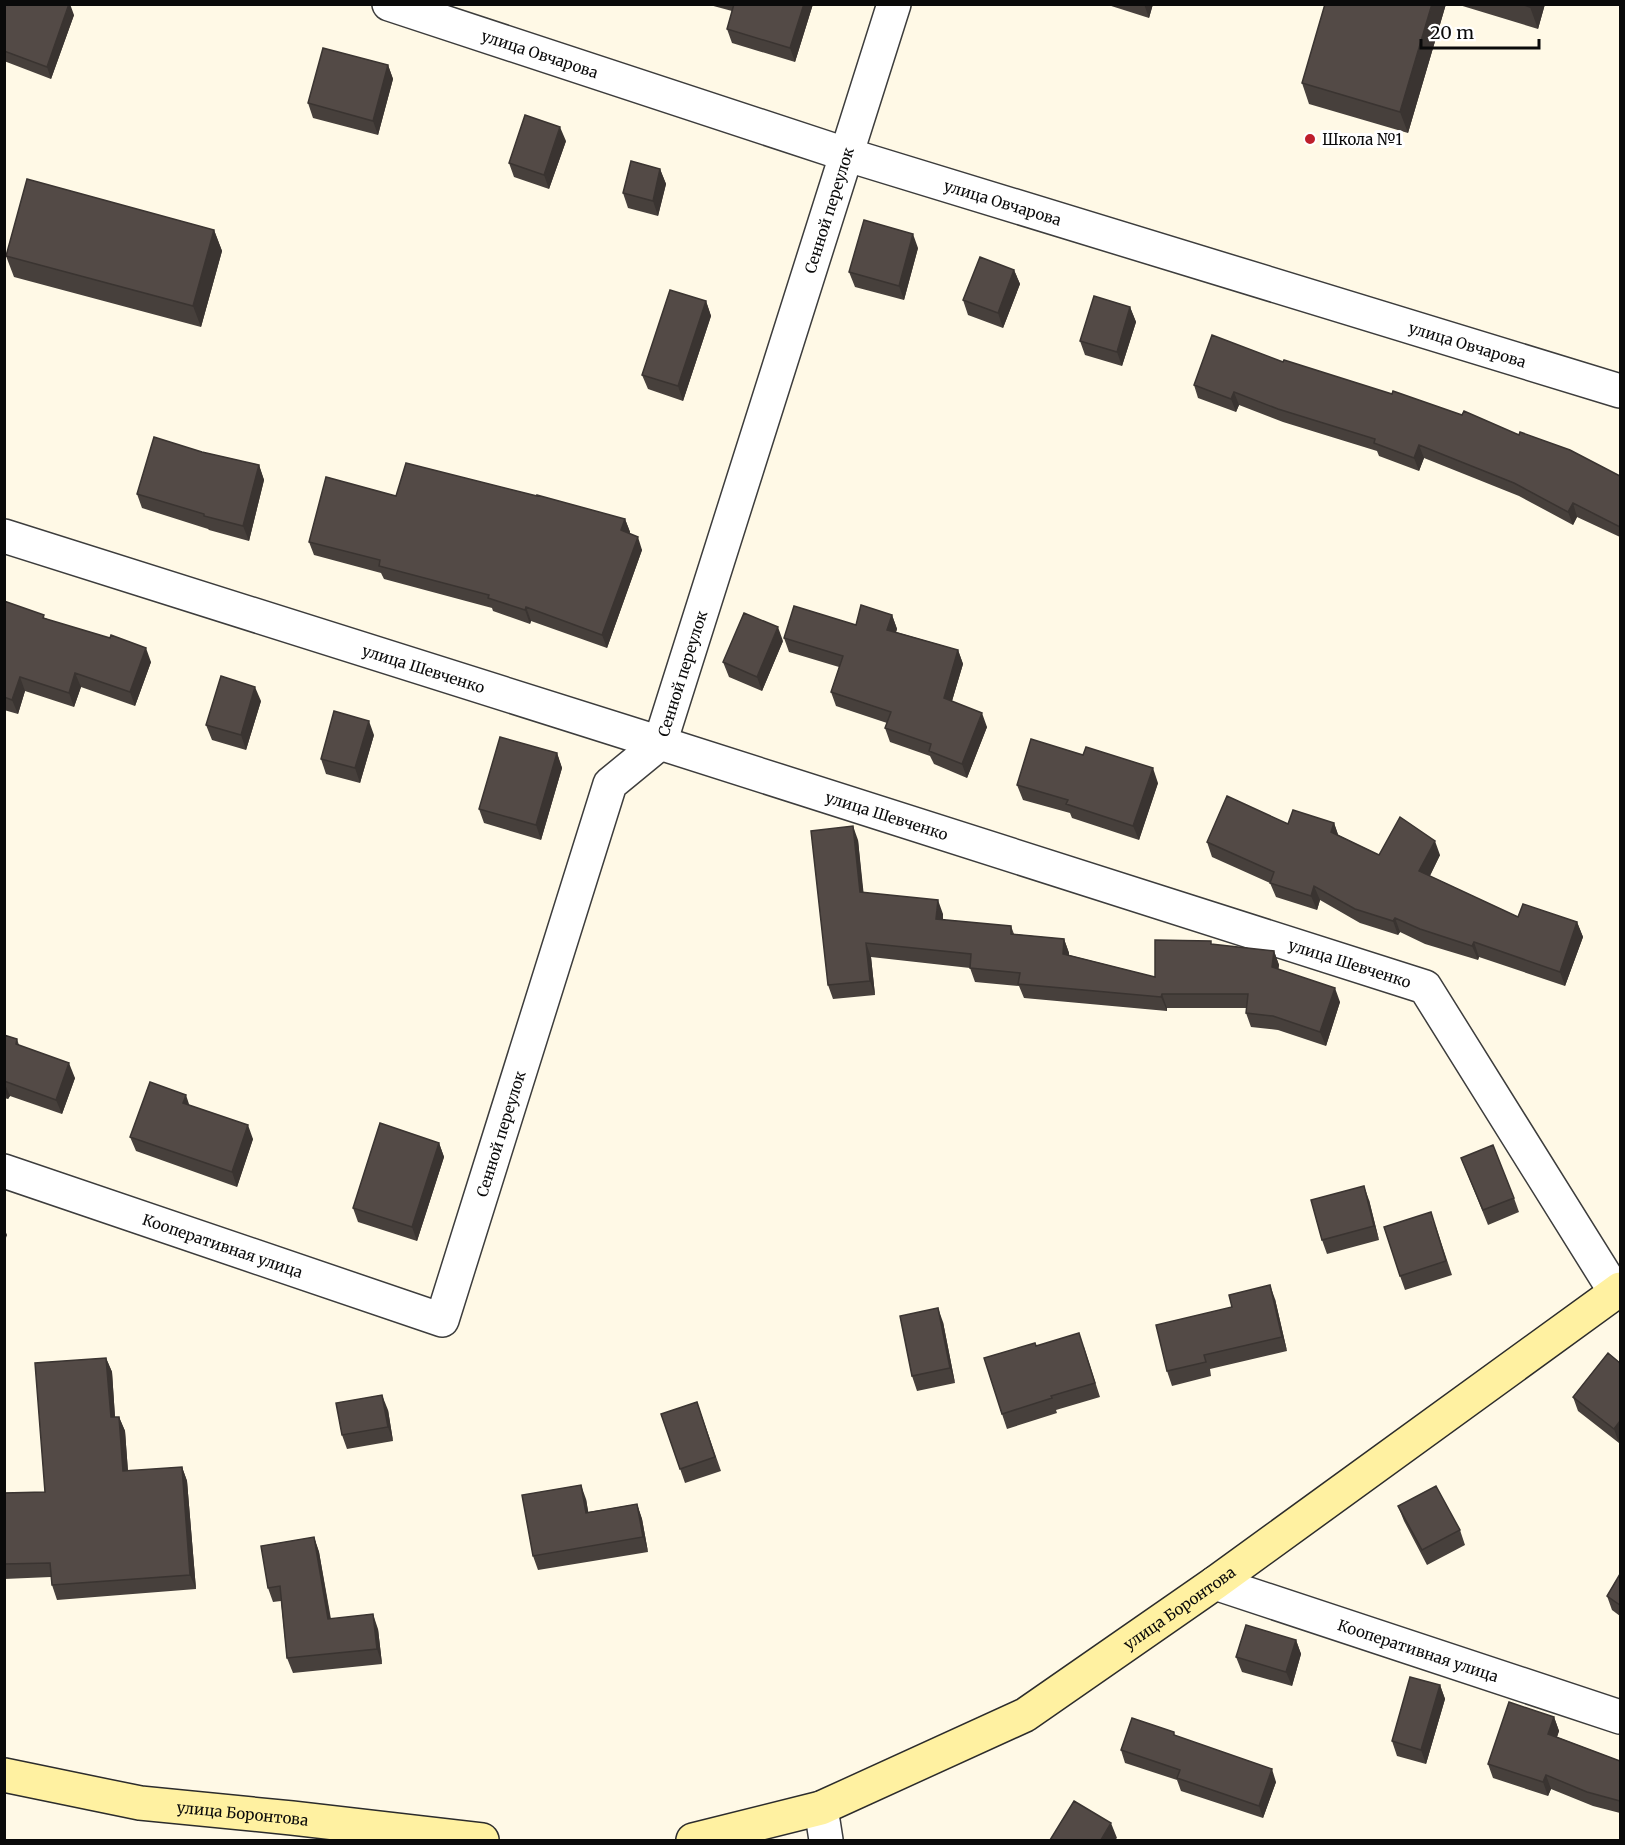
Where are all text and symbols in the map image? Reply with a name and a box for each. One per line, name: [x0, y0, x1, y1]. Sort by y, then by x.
scale bar: [1421, 12, 1540, 50]
text: 20 m: [1430, 21, 1474, 44]
street label: улица Овчарова: [479, 26, 601, 82]
place label: Школа №1: [1322, 130, 1403, 149]
marker: Школа №1: [1303, 132, 1317, 146]
street label: Сенной переулок: [800, 144, 858, 275]
street label: улица Овчарова: [942, 175, 1064, 229]
street label: улица Овчарова: [1406, 317, 1529, 371]
street label: Сенной переулок: [653, 608, 711, 739]
street label: улица Шевченко: [360, 640, 488, 697]
street label: улица Шевченко: [823, 787, 951, 844]
street label: улица Шевченко: [1286, 935, 1414, 992]
street label: Сенной переулок: [472, 1068, 529, 1199]
street label: Кооперативная улица: [140, 1209, 305, 1281]
street label: улица Боронтова: [1120, 1562, 1239, 1653]
street label: Кооперативная улица: [1335, 1615, 1501, 1686]
street label: улица Боронтова: [176, 1797, 310, 1829]

